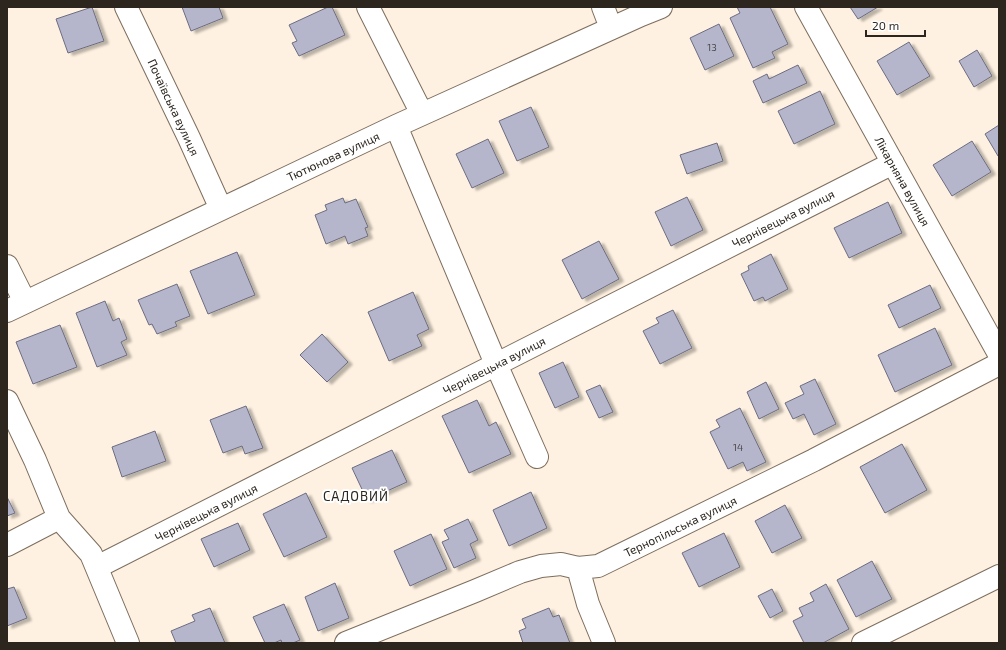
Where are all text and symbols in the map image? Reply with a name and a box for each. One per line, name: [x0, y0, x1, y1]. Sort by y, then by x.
scale bar: [866, 12, 925, 38]
text: 20 m: [872, 18, 899, 32]
house number: 13: [707, 41, 717, 53]
street label: Почаївська вулиця: [144, 56, 203, 158]
street label: Тютюнова вулиця: [284, 128, 382, 185]
street label: Лікарняна вулиця: [872, 134, 934, 229]
street label: Чернівецька вулиця: [729, 186, 837, 251]
street label: Чернівецька вулиця: [440, 333, 548, 398]
house number: 14: [733, 441, 743, 453]
street label: Чернівецька вулиця: [152, 480, 260, 545]
district label: САДОВИЙ: [323, 488, 389, 504]
street label: Тернопільська вулиця: [621, 493, 739, 560]

